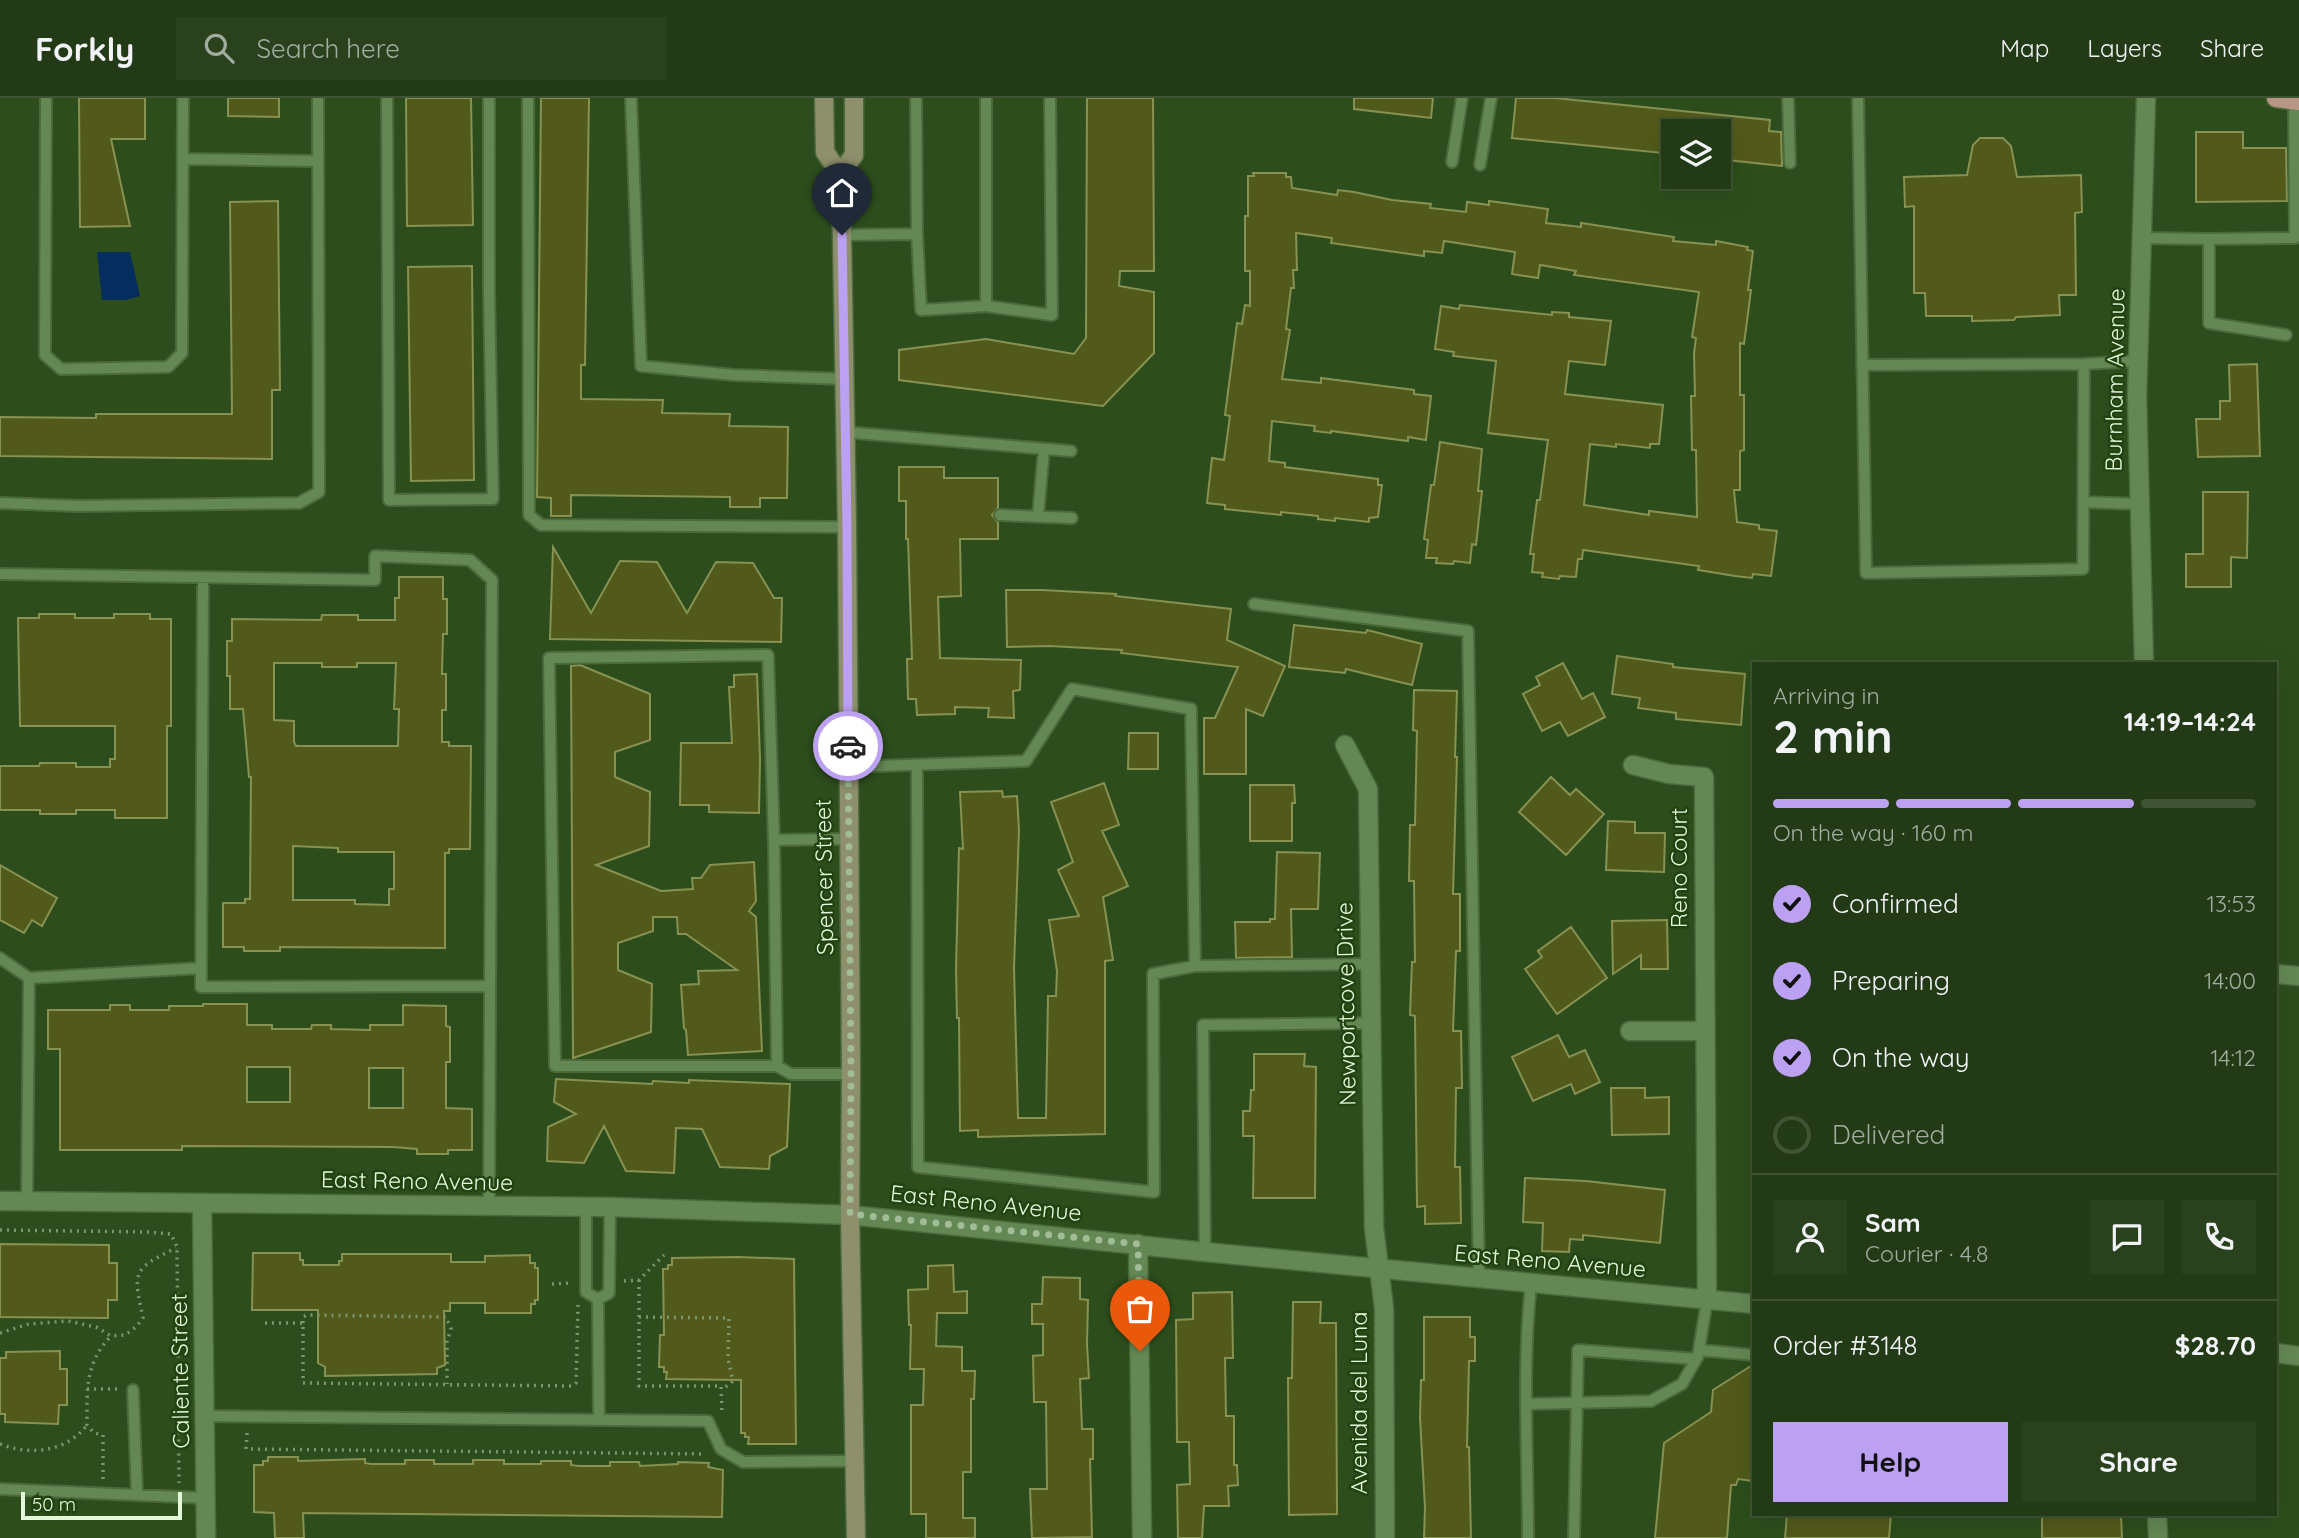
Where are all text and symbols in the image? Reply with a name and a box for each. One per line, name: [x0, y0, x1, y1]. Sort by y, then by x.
search box: [176, 17, 666, 80]
text: Forkly: [35, 28, 134, 69]
icon: search: [200, 29, 238, 67]
text: Search here: [256, 32, 400, 65]
text: Map: [2000, 33, 2049, 63]
text: Layers: [2087, 33, 2162, 63]
text: Share: [2200, 33, 2264, 63]
map controls: [1661, 119, 1731, 189]
button: layers: [1661, 119, 1731, 189]
pin: [812, 163, 872, 235]
icon: home: [823, 174, 861, 212]
street label: Burnham Avenue: [2098, 288, 2131, 472]
text: Arriving in: [1773, 681, 1880, 710]
text: 14:19–14:24: [2124, 705, 2256, 738]
text: 2 min: [1773, 707, 1893, 765]
courier: [813, 711, 883, 781]
icon: car: [829, 727, 867, 765]
street label: Spencer Street: [808, 799, 839, 955]
street label: Reno Court: [1664, 808, 1693, 928]
text: On the way · 160 m: [1773, 818, 1974, 847]
icon: check: [1773, 885, 1811, 923]
text: Confirmed: [1832, 887, 1959, 920]
text: 13:53: [2207, 889, 2256, 918]
street label: Newportcove Drive: [1329, 902, 1362, 1106]
icon: check: [1773, 962, 1811, 1000]
text: Preparing: [1832, 964, 1950, 997]
text: 14:00: [2204, 966, 2256, 995]
icon: check: [1773, 1039, 1811, 1077]
text: On the way: [1832, 1041, 1970, 1074]
text: 14:12: [2210, 1043, 2256, 1072]
text: Delivered: [1832, 1118, 1945, 1151]
street label: East Reno Avenue: [321, 1164, 513, 1197]
street label: East Reno Avenue: [889, 1178, 1083, 1227]
button: person: [1773, 1200, 1847, 1274]
button: chat: [2090, 1200, 2164, 1274]
button: phone: [2182, 1200, 2256, 1274]
text: Sam: [1865, 1206, 1921, 1239]
street label: East Reno Avenue: [1453, 1238, 1647, 1283]
text: Courier · 4.8: [1865, 1239, 1988, 1268]
pin: [1110, 1279, 1170, 1351]
icon: bag: [1121, 1290, 1159, 1328]
street label: Caliente Street: [164, 1293, 195, 1449]
street label: Avenida del Luna: [1344, 1312, 1373, 1494]
text: Order #3148: [1773, 1329, 1918, 1362]
text: $28.70: [2175, 1329, 2256, 1362]
button: Help: [1773, 1422, 2008, 1502]
button: Share: [2022, 1422, 2256, 1502]
scale bar: [21, 1489, 182, 1521]
text: 50 m: [32, 1492, 76, 1516]

